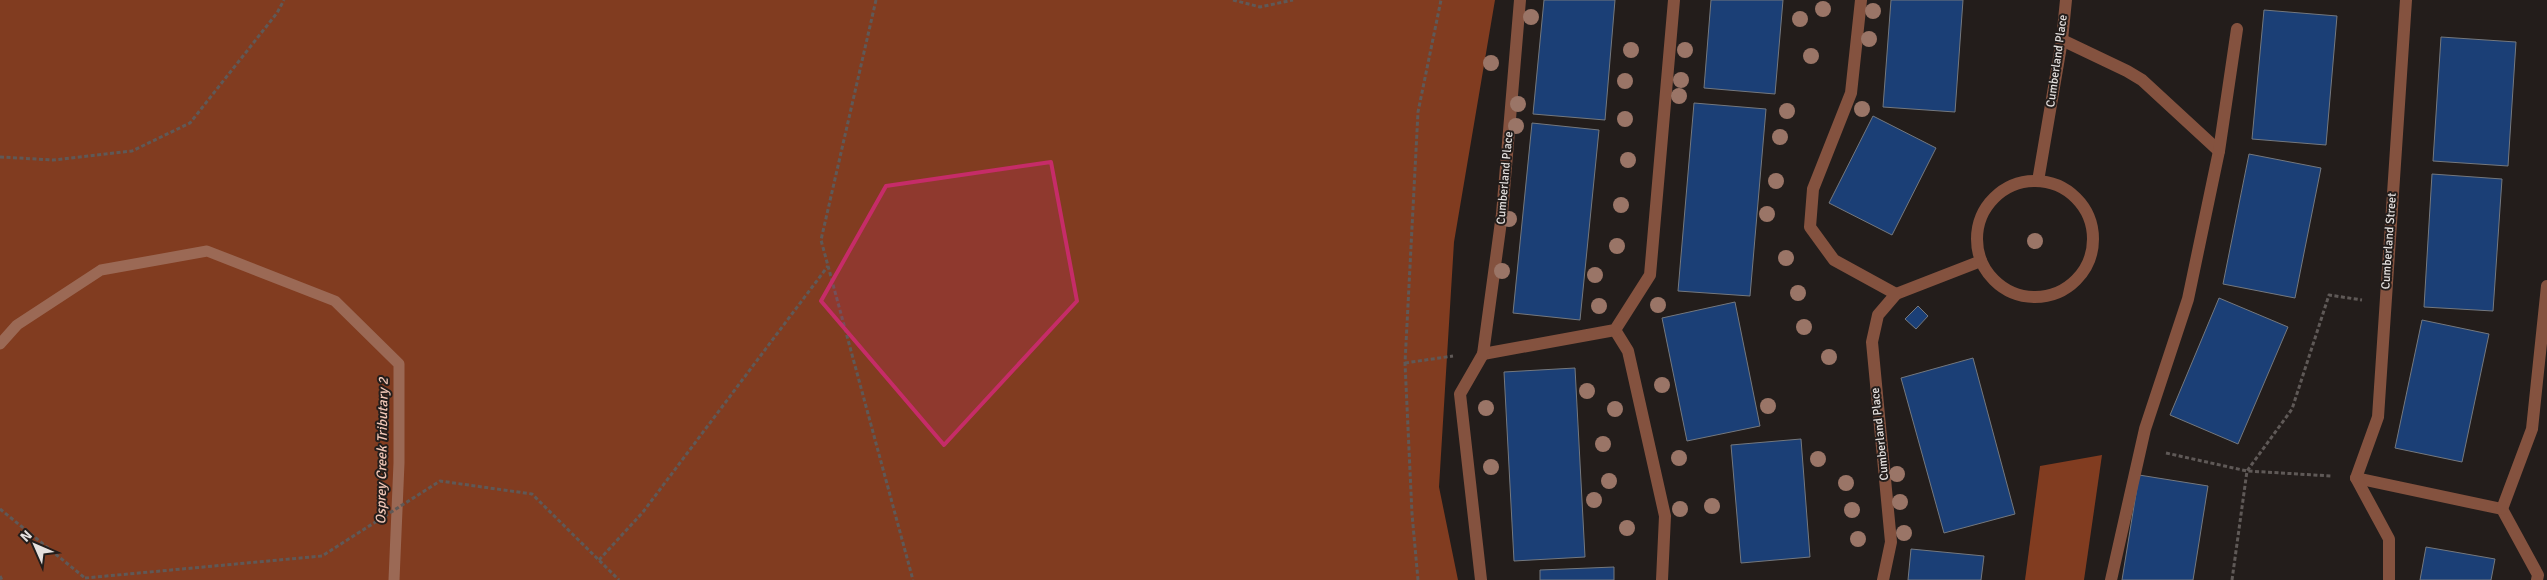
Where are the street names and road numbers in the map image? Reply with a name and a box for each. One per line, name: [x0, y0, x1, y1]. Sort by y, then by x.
street label: Cumberland Place: [2043, 14, 2071, 108]
street label: Cumberland Place: [1493, 131, 1517, 225]
street label: Cumberland Street: [2378, 192, 2400, 290]
street label: Cumberland Place: [1868, 387, 1892, 481]

